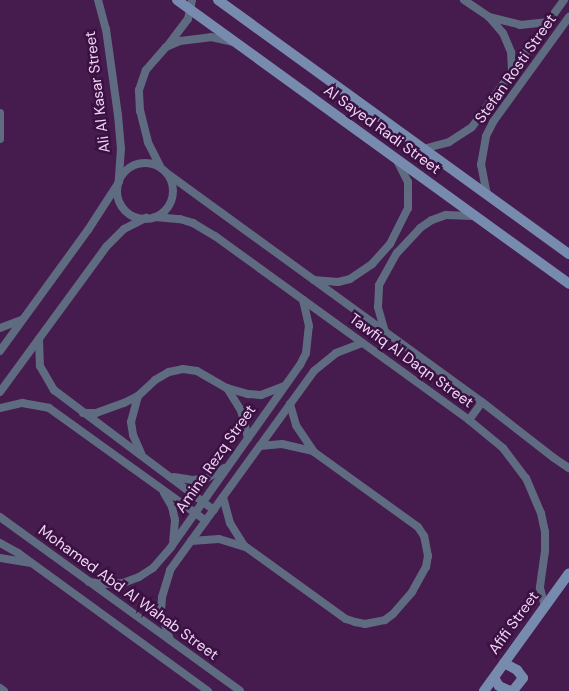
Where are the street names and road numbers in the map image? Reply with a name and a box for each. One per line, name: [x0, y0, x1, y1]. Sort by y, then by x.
street label: Stefan Rosti Street: [472, 11, 560, 127]
street label: Ali Al Kasar Street: [82, 30, 114, 154]
street label: Al Sayed Radi Street: [320, 82, 444, 178]
street label: Tawfiq Al Daqn Street: [345, 310, 477, 412]
street label: Amina Rezq Street: [172, 402, 260, 516]
street label: Mohamed Abd Al Wahab Street: [34, 522, 222, 664]
street label: Afifi Street: [485, 588, 543, 658]

